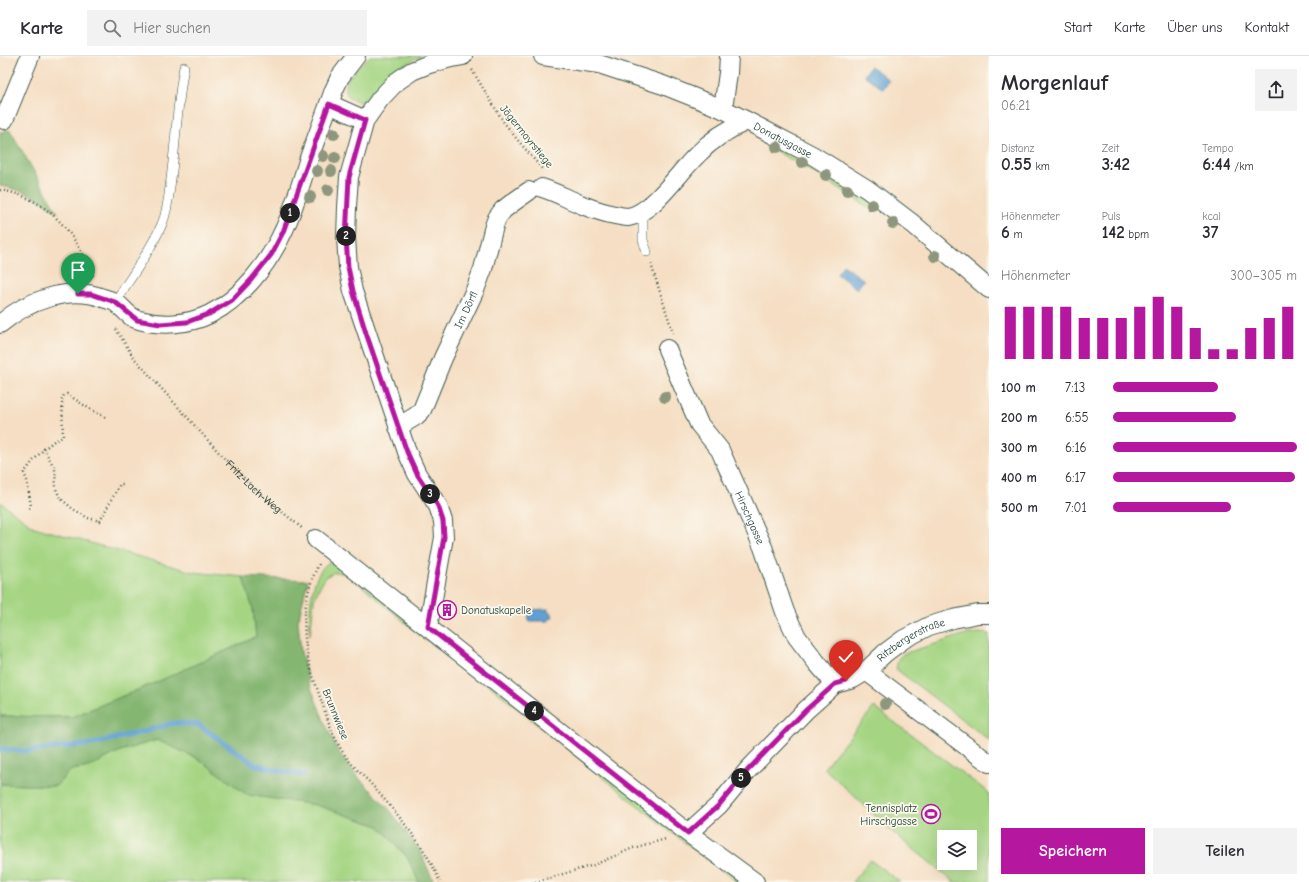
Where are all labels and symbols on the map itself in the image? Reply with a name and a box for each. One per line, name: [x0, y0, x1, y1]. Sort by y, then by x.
street label: Jägermayrstiege: [497, 102, 556, 171]
street label: Donatusgasse: [751, 120, 815, 161]
pin: 1: [280, 203, 300, 223]
pin: 2: [336, 226, 356, 246]
pin: [61, 253, 95, 294]
street label: Im Dörfl: [452, 289, 481, 331]
street label: Fritz-Lach-Weg: [223, 457, 284, 516]
pin: 3: [420, 484, 440, 504]
street label: Hirschgasse: [732, 489, 767, 547]
building icon: Donatuskapelle: [436, 599, 458, 621]
place label: Donatuskapelle: [461, 604, 532, 617]
street label: Ritzbergerstraße: [874, 616, 947, 664]
pin: [829, 640, 863, 681]
street label: Brunnwiese: [319, 687, 352, 742]
pin: 4: [524, 701, 544, 721]
pin: 5: [731, 768, 751, 788]
place label: Tennisplatz Hirschgasse: [860, 802, 917, 828]
sports icon: Tennisplatz Hirschgasse: [920, 803, 942, 825]

